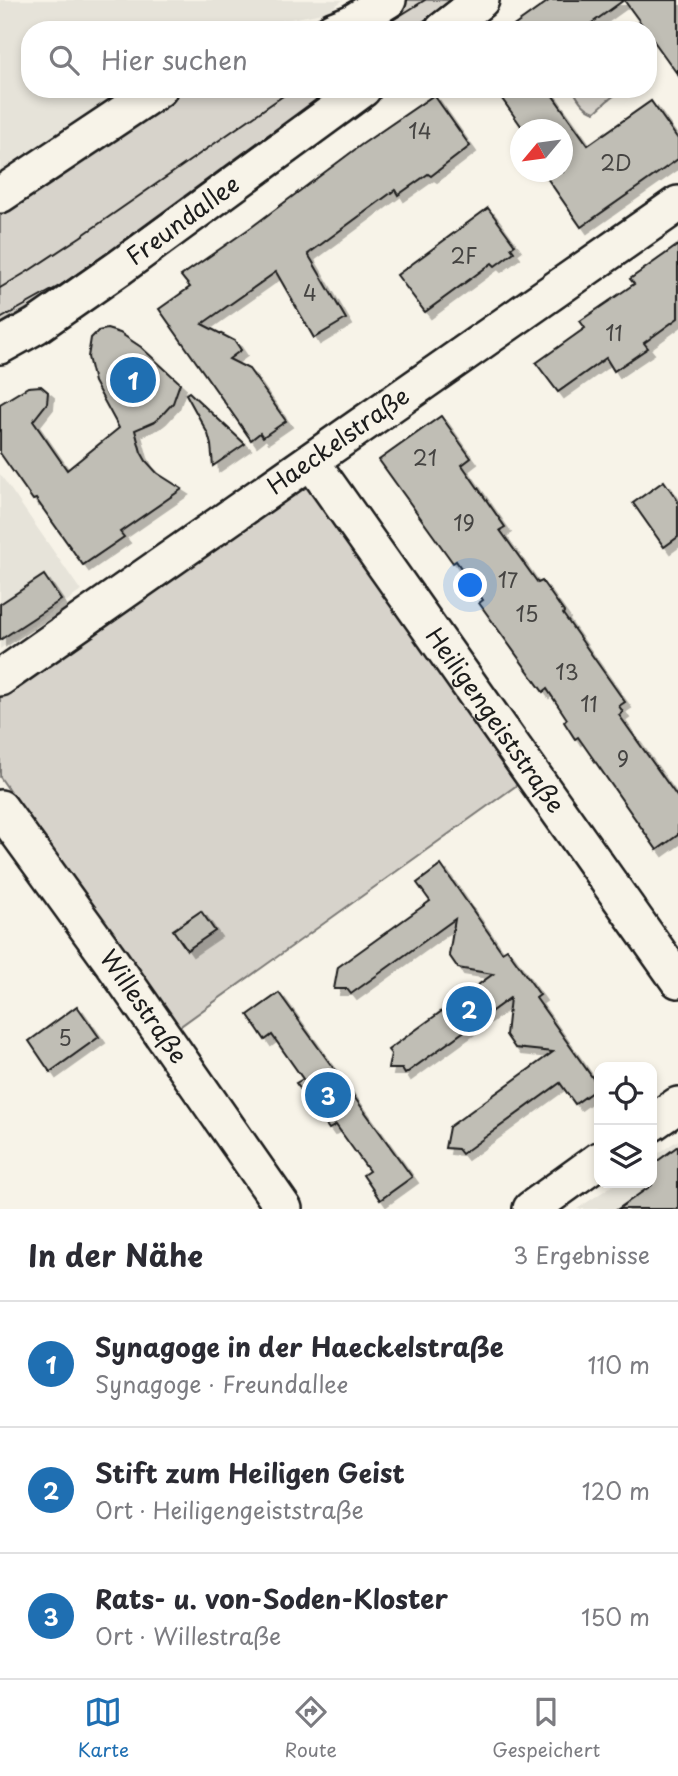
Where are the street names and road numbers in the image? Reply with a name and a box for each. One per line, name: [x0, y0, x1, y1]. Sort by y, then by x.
street label: Freundallee: [118, 166, 246, 273]
street label: Haeckelstraße: [259, 377, 416, 502]
street label: Heiligengeiststraße: [418, 619, 574, 820]
street label: Willestraße: [92, 941, 197, 1070]

